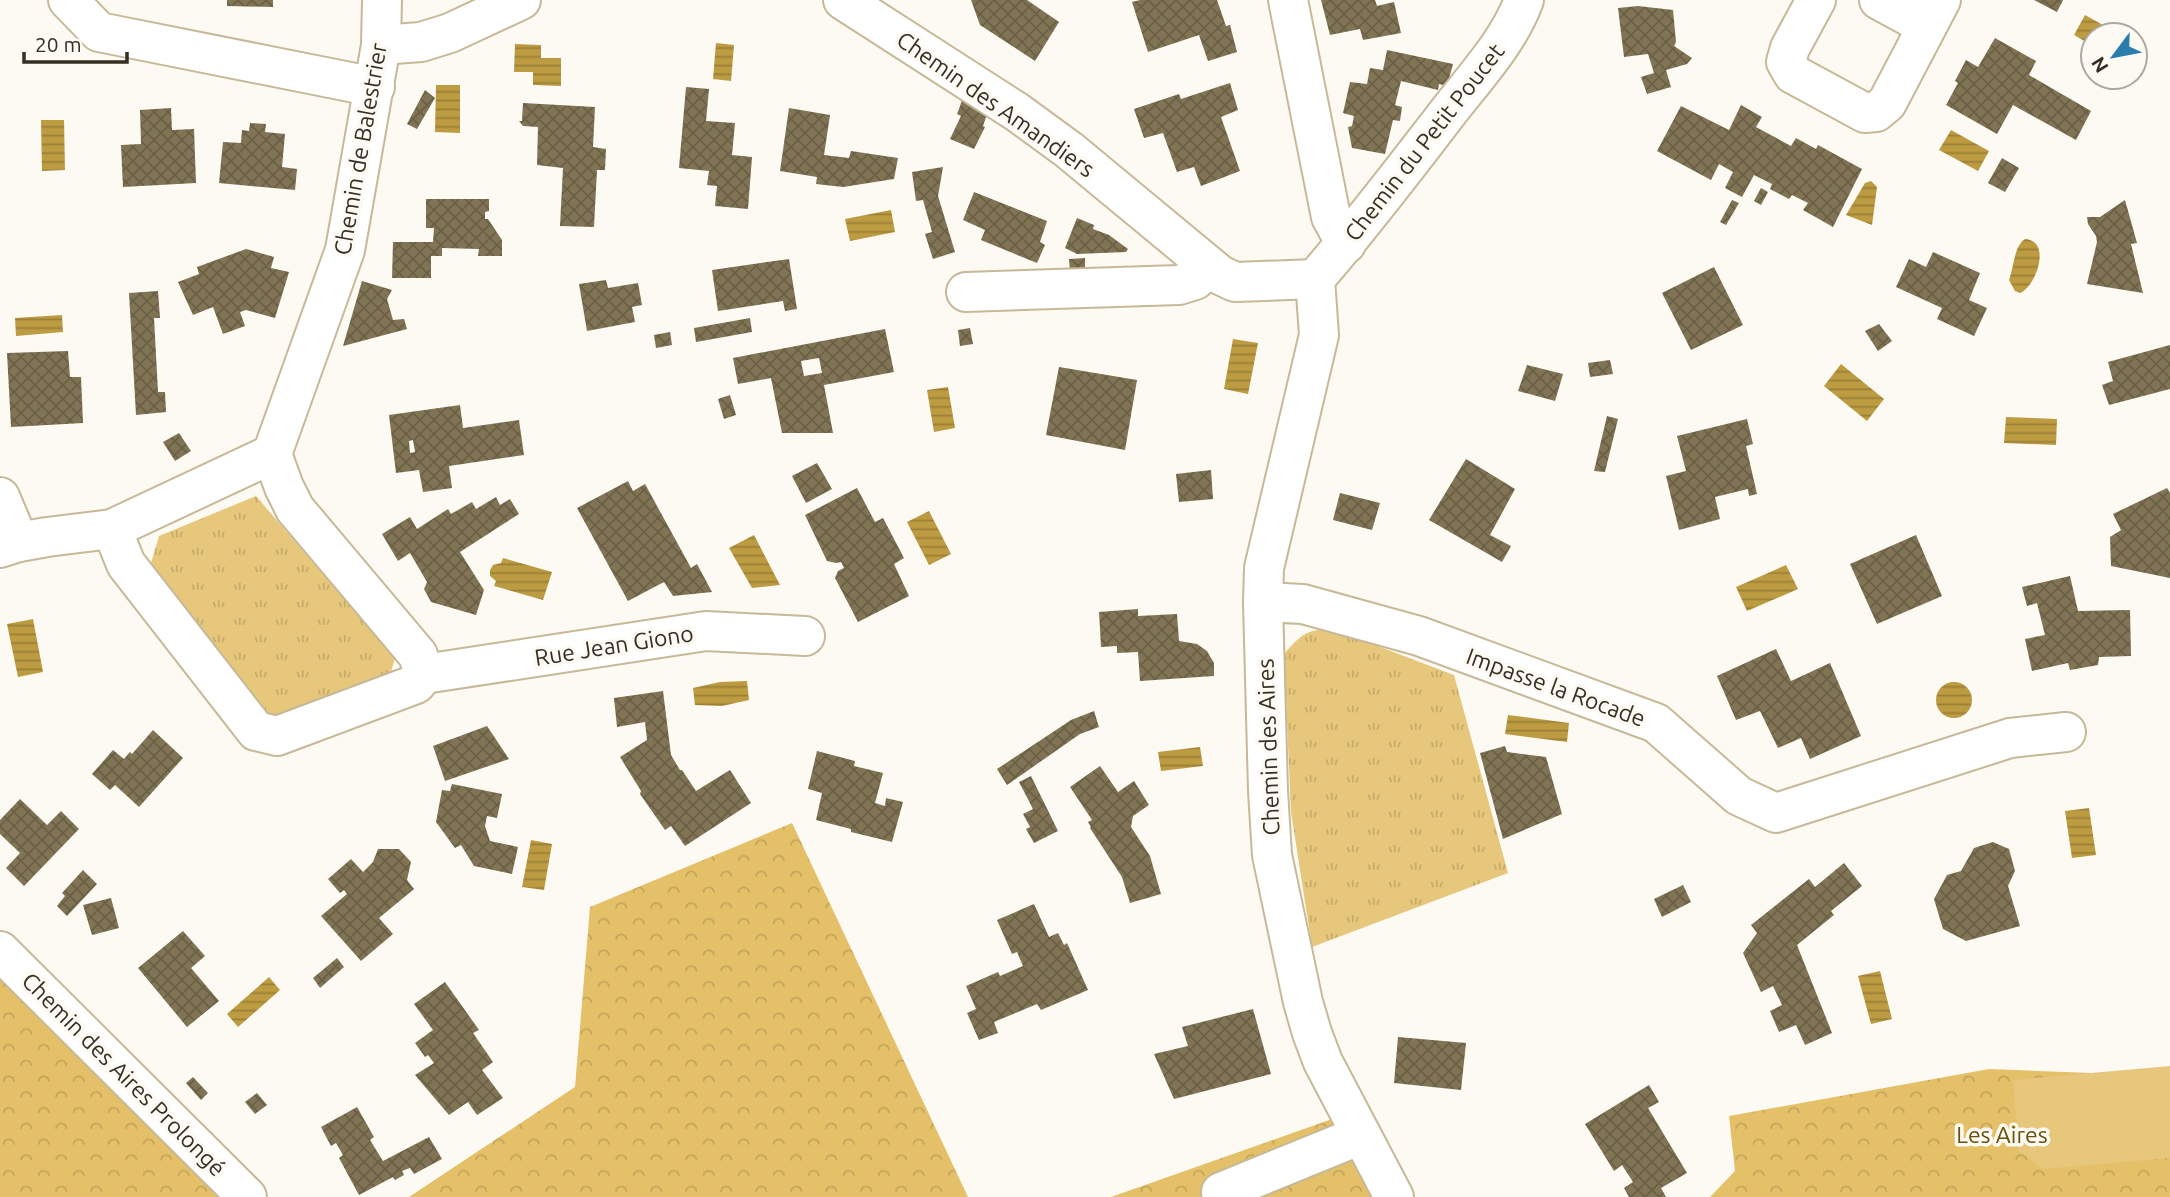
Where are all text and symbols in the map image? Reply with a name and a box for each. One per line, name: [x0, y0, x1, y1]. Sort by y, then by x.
scale bar: [24, 21, 128, 65]
north arrow: [2079, 21, 2149, 91]
street label: Chemin des Amandiers: [892, 26, 1100, 182]
text: 20 m: [35, 32, 82, 56]
street label: Chemin du Petit Poucet: [1339, 39, 1509, 245]
street label: Chemin de Balestrier: [329, 41, 391, 257]
text: N: [2086, 53, 2113, 77]
street label: Rue Jean Giono: [533, 620, 695, 670]
street label: Impasse la Rocade: [1463, 643, 1649, 731]
street label: Chemin des Aires: [1252, 658, 1284, 836]
street label: Chemin des Aires Prolongé: [17, 967, 231, 1181]
park label: Les Aires: [1956, 1122, 2048, 1147]

